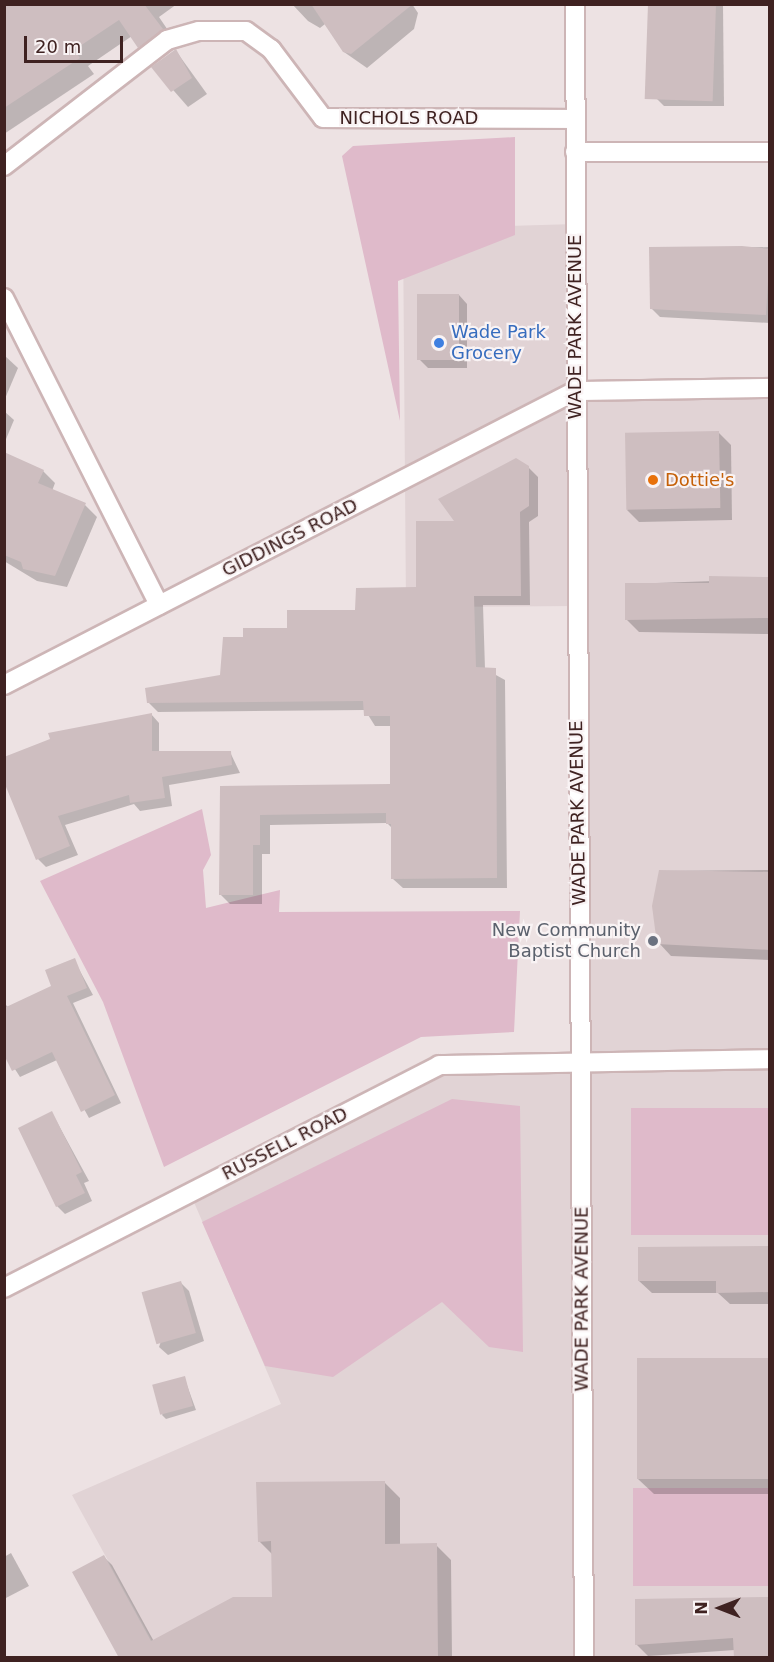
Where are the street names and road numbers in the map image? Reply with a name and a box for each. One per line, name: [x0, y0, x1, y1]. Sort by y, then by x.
street label: NICHOLS ROAD: [340, 107, 478, 129]
street label: WADE PARK AVENUE: [564, 235, 586, 419]
street label: GIDDINGS ROAD: [219, 494, 361, 582]
street label: WADE PARK AVENUE: [566, 720, 590, 906]
street label: RUSSELL ROAD: [219, 1103, 351, 1185]
street label: WADE PARK AVENUE: [571, 1207, 593, 1391]

